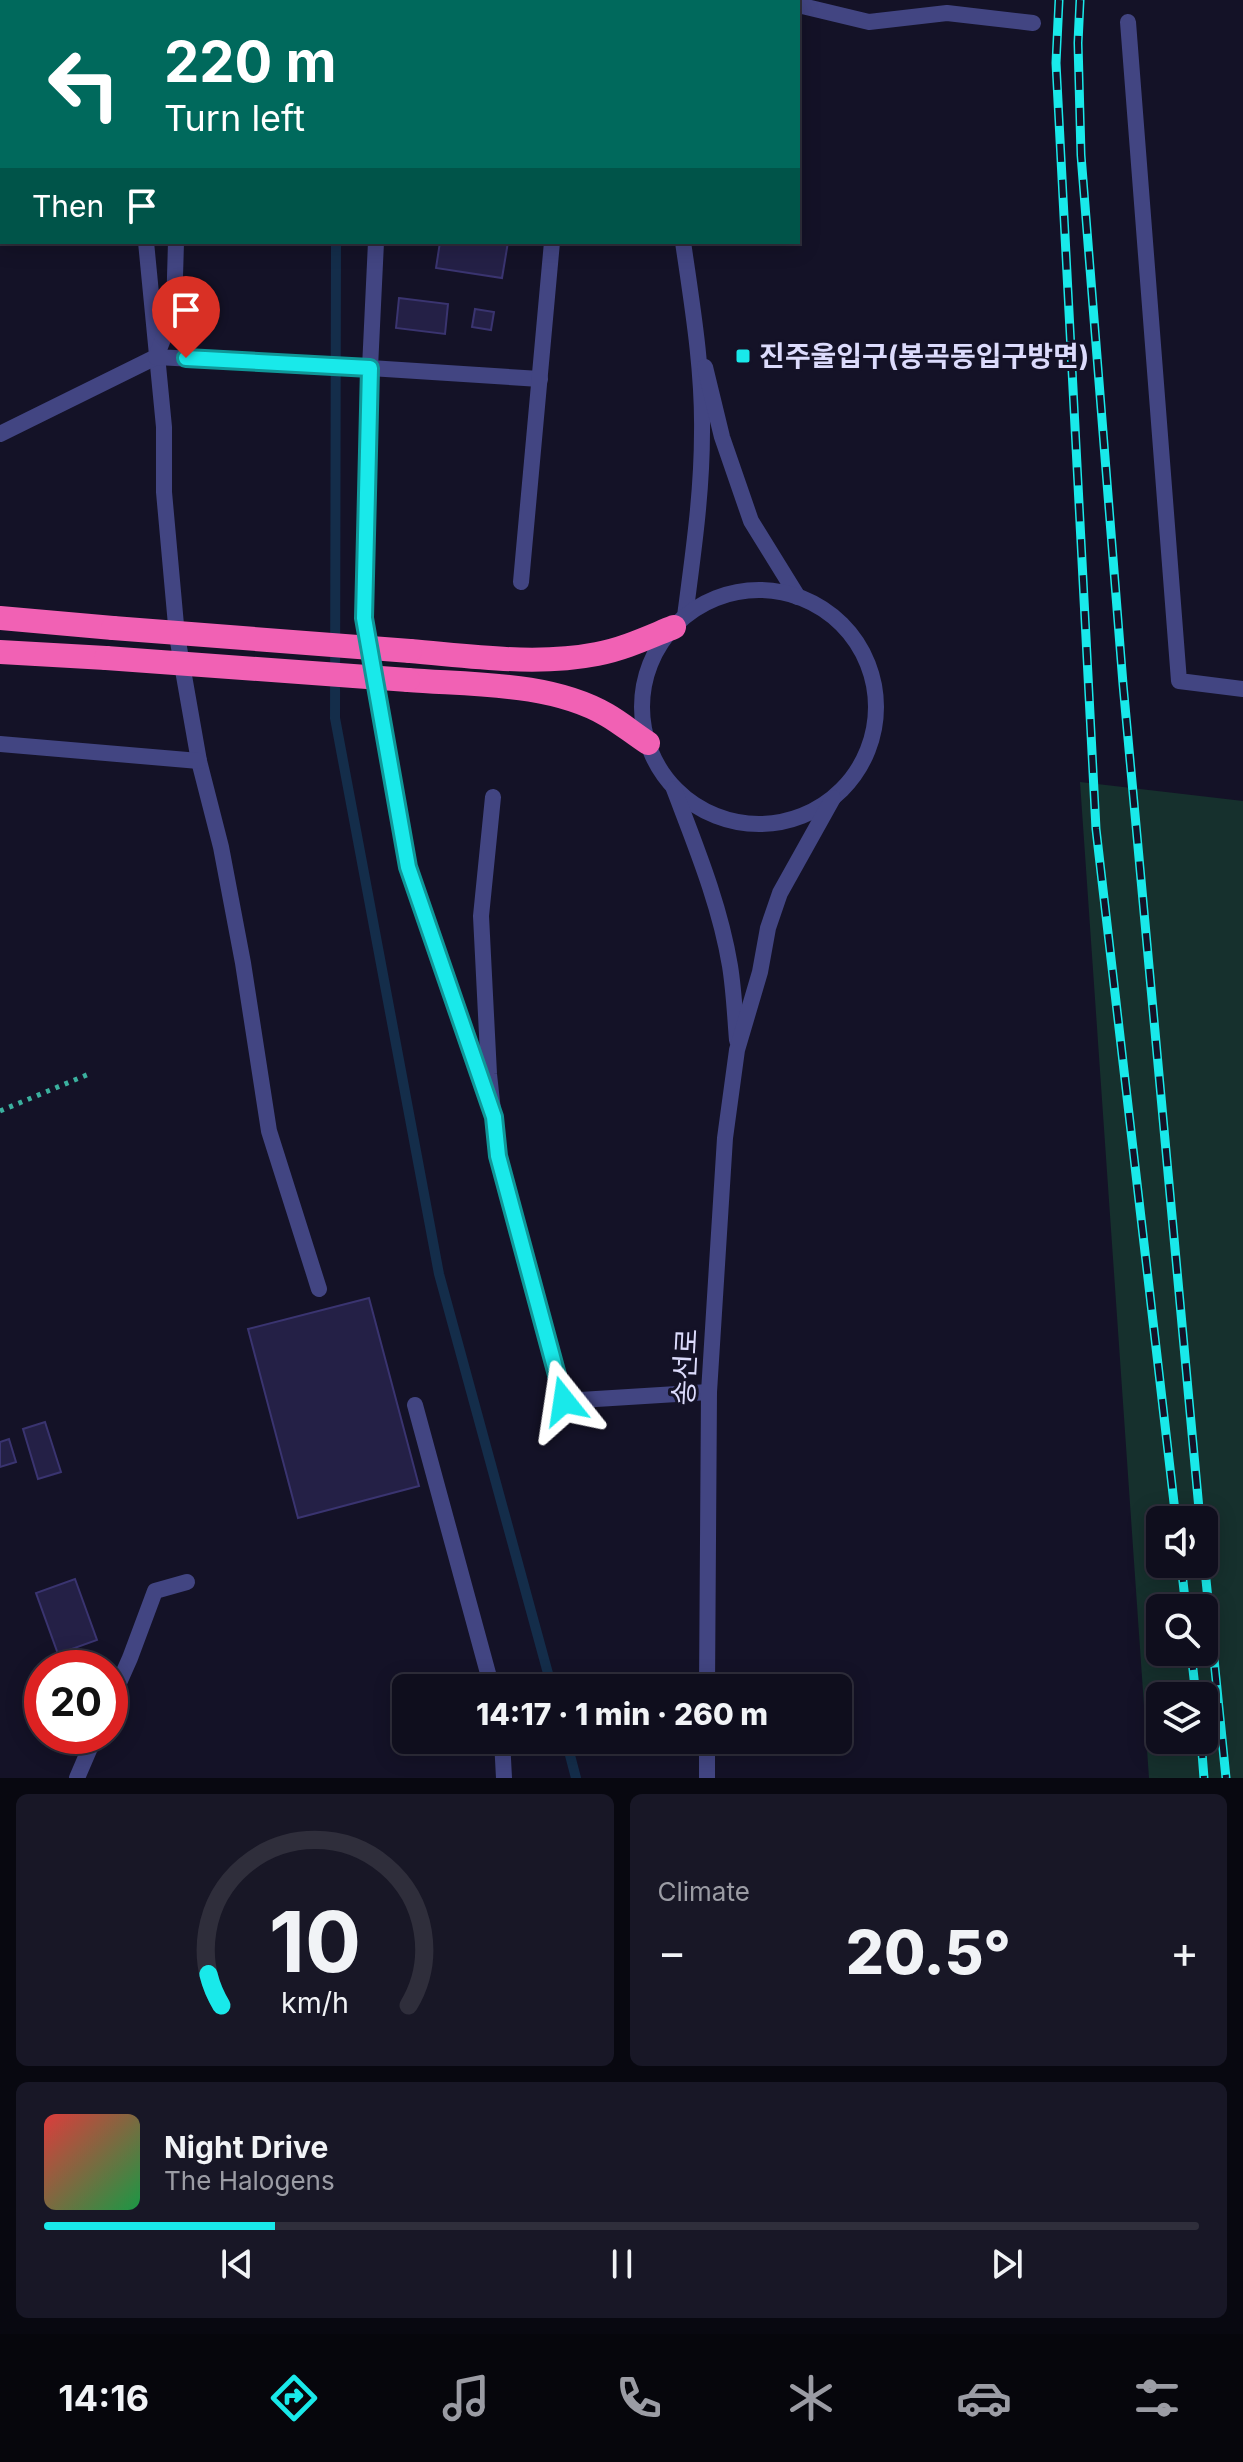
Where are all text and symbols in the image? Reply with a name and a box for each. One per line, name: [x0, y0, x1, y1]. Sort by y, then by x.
text: 220 m: [164, 28, 337, 96]
icon: left: [32, 32, 136, 136]
text: Turn left: [164, 96, 305, 140]
icon: arrive: [120, 184, 164, 228]
text: Then: [32, 188, 104, 224]
pin: [152, 276, 220, 358]
icon: arrive: [164, 288, 208, 332]
place label: 진주울입구(봉곡동입구방면): [759, 339, 1089, 373]
marker: 진주울입구(봉곡동입구방면): [734, 347, 752, 365]
street label: 송선로: [666, 1328, 704, 1406]
position arrow: [522, 1359, 606, 1443]
map controls: [1146, 1506, 1218, 1754]
button: sound: [1146, 1506, 1218, 1578]
button: search: [1146, 1594, 1218, 1666]
speed limit sign: 20: [24, 1650, 128, 1754]
button: layers: [1146, 1682, 1218, 1754]
text: 14:17 · 1 min · 260 m: [476, 1696, 768, 1732]
text: Climate: [658, 1876, 750, 1907]
text: 10: [269, 1891, 361, 1992]
text: 20.5°: [846, 1916, 1011, 1988]
text: −: [658, 1925, 687, 1979]
text: +: [1170, 1925, 1199, 1979]
text: km/h: [281, 1985, 349, 2020]
text: Night Drive: [164, 2129, 328, 2165]
text: The Halogens: [164, 2165, 335, 2196]
icon: previous: [215, 2242, 259, 2286]
icon: pause: [600, 2242, 644, 2286]
icon: next: [985, 2242, 1029, 2286]
icon: directions: [266, 2370, 322, 2426]
icon: music: [438, 2370, 494, 2426]
icon: phone: [611, 2370, 667, 2426]
icon: climate: [783, 2370, 839, 2426]
icon: car: [956, 2370, 1012, 2426]
icon: filters: [1129, 2370, 1185, 2426]
text: 14:16: [58, 2376, 149, 2420]

